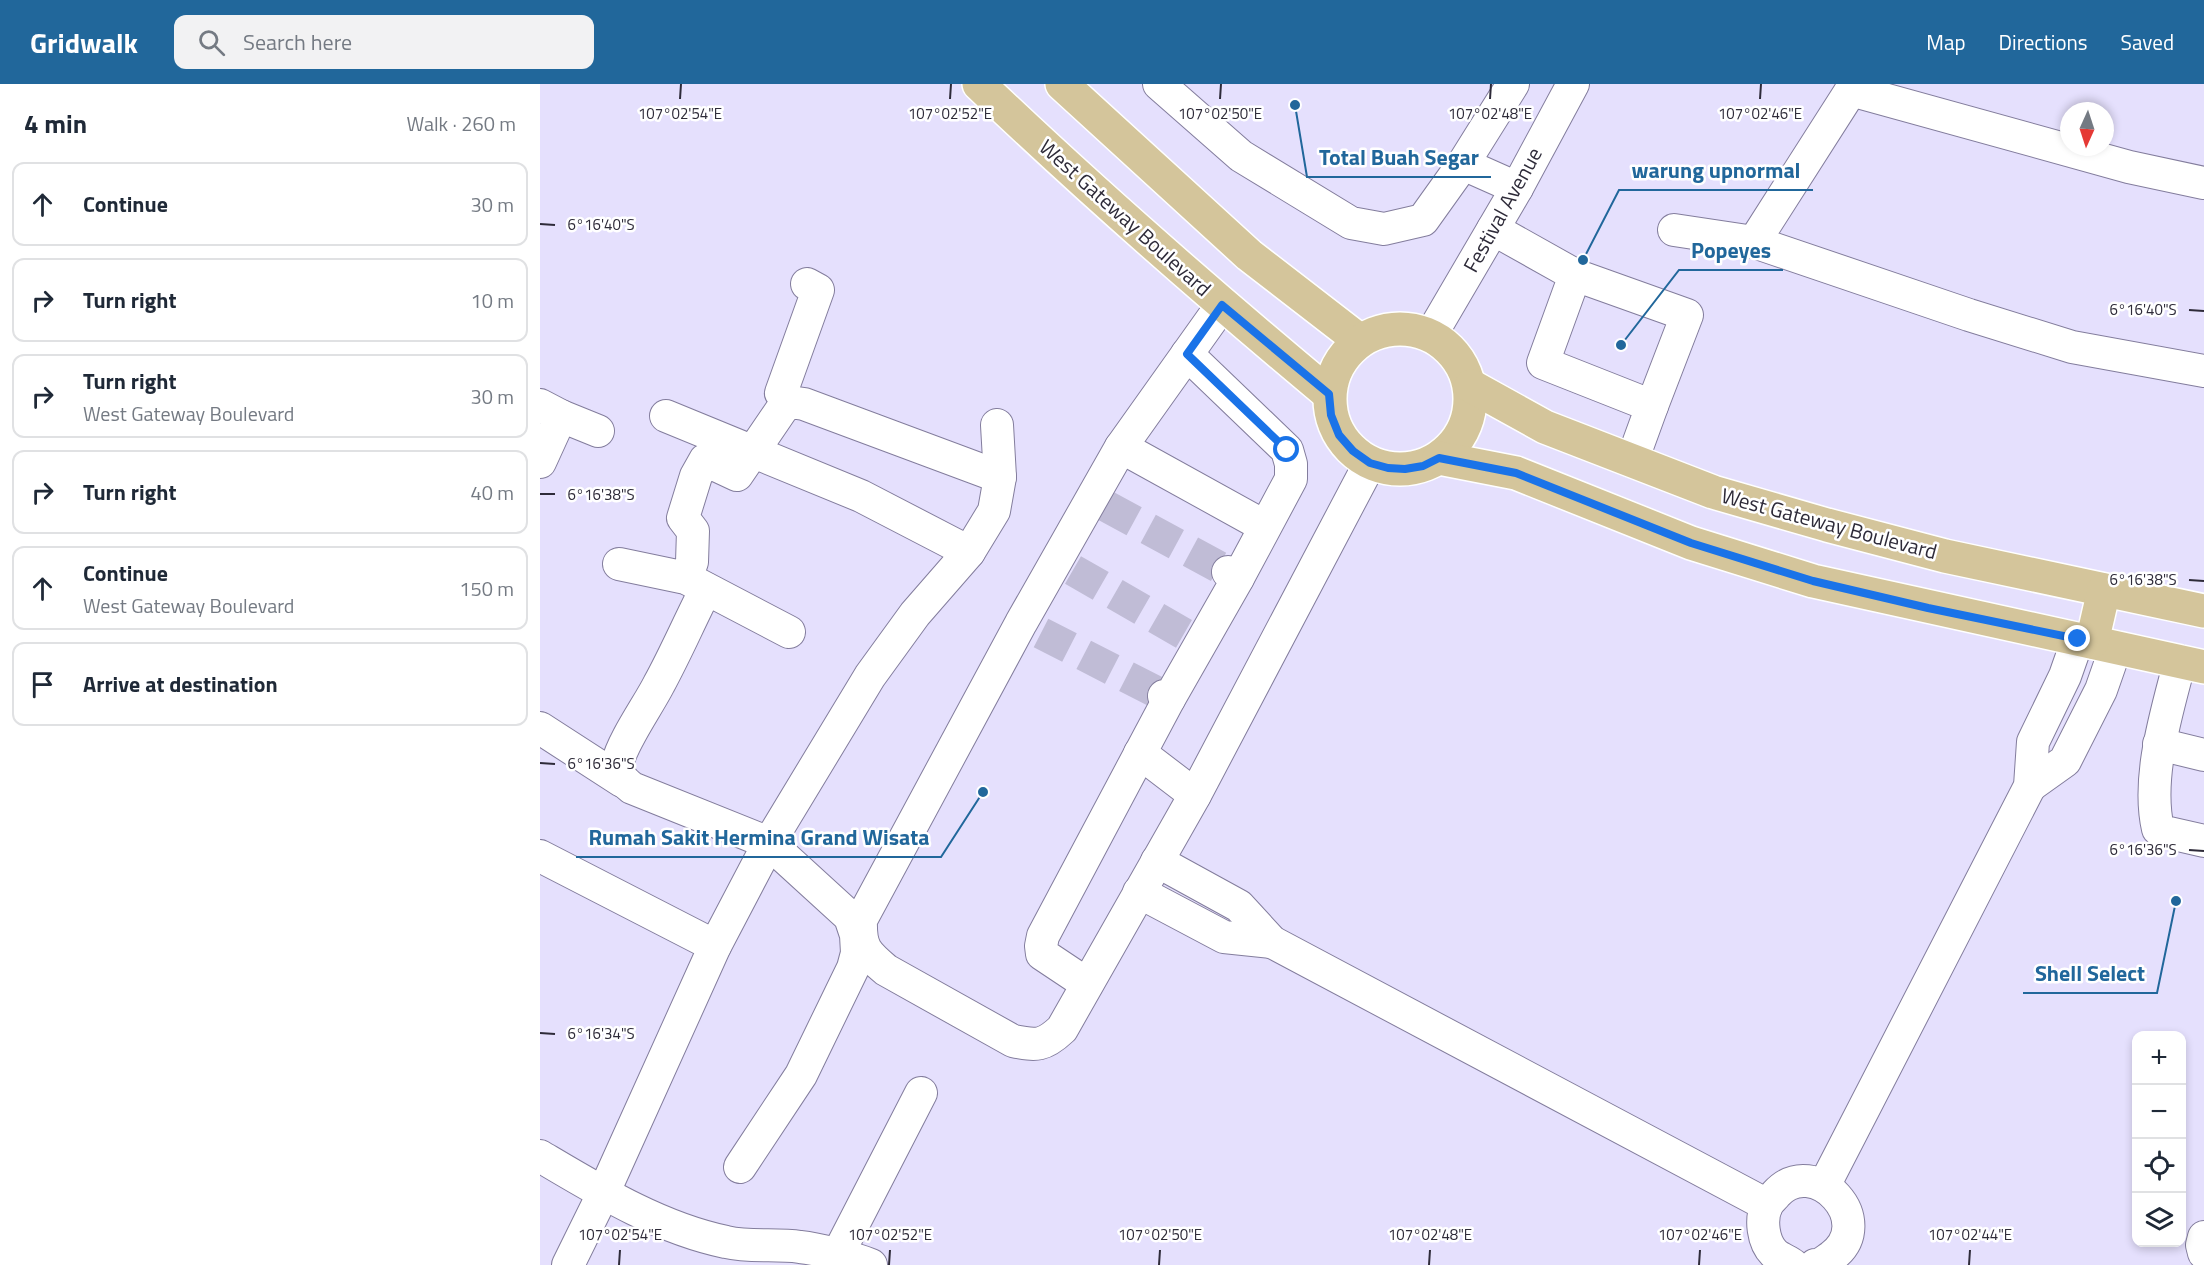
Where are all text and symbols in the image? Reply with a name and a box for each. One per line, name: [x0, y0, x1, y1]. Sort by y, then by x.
search box: [174, 15, 594, 69]
text: Gridwalk: [30, 21, 138, 64]
text: Search here: [243, 25, 352, 59]
icon: search: [195, 26, 228, 59]
text: Map: [1926, 26, 1966, 58]
text: Directions: [1999, 26, 2088, 58]
text: Saved: [2121, 26, 2174, 58]
text: 107°02'54"E: [638, 102, 722, 125]
text: 107°02'52"E: [908, 102, 992, 125]
text: 107°02'50"E: [1178, 102, 1262, 125]
text: 107°02'48"E: [1448, 102, 1532, 125]
text: 107°02'46"E: [1718, 102, 1802, 125]
north arrow: [2060, 102, 2114, 156]
text: 4 min: [24, 104, 87, 143]
text: Walk · 260 m: [407, 108, 516, 139]
street label: West Gateway Boulevard: [1032, 131, 1219, 303]
callout: Total Buah Segar: [1307, 137, 1491, 177]
text: Total Buah Segar: [1319, 140, 1479, 174]
street label: Festival Avenue: [1455, 141, 1550, 278]
callout: warung upnormal: [1619, 150, 1813, 190]
text: warung upnormal: [1631, 153, 1801, 187]
text: Continue: [83, 187, 168, 221]
icon: ahead: [26, 188, 59, 221]
text: 30 m: [470, 189, 514, 220]
text: 6°16'40"S: [567, 213, 635, 236]
callout: Popeyes: [1679, 230, 1783, 270]
text: Popeyes: [1691, 233, 1771, 267]
text: Turn right: [83, 283, 177, 317]
icon: right: [26, 284, 59, 317]
text: 10 m: [470, 285, 514, 316]
text: 6°16'40"S: [2109, 298, 2177, 321]
text: Turn right: [83, 364, 177, 398]
icon: right: [26, 380, 59, 413]
text: 30 m: [470, 381, 514, 412]
text: West Gateway Boulevard: [83, 398, 294, 429]
route start: [1273, 436, 1299, 462]
text: Turn right: [83, 475, 177, 509]
icon: right: [26, 476, 59, 509]
text: 40 m: [470, 477, 514, 508]
street label: West Gateway Boulevard: [1718, 479, 1941, 567]
text: 6°16'38"S: [567, 483, 635, 506]
text: Continue: [83, 556, 168, 590]
text: 6°16'38"S: [2109, 568, 2177, 591]
icon: ahead: [26, 572, 59, 605]
text: 150 m: [459, 573, 514, 604]
text: West Gateway Boulevard: [83, 590, 294, 621]
route end: [2064, 625, 2090, 651]
text: Arrive at destination: [83, 667, 278, 701]
icon: arrive: [26, 668, 59, 701]
text: 6°16'36"S: [567, 752, 635, 775]
callout: Rumah Sakit Hermina Grand Wisata: [576, 817, 941, 857]
text: Rumah Sakit Hermina Grand Wisata: [588, 820, 930, 854]
text: 6°16'36"S: [2109, 838, 2177, 861]
callout: Shell Select: [2023, 953, 2157, 993]
text: Shell Select: [2035, 956, 2145, 990]
text: 6°16'34"S: [567, 1022, 635, 1045]
map controls: [2132, 1031, 2186, 1247]
button: +: [2132, 1031, 2186, 1085]
button: −: [2132, 1085, 2186, 1139]
button: locate: [2132, 1139, 2186, 1193]
button: layers: [2132, 1193, 2186, 1247]
text: 107°02'54"E: [578, 1223, 662, 1246]
text: 107°02'52"E: [848, 1223, 932, 1246]
text: 107°02'50"E: [1118, 1223, 1202, 1246]
text: 107°02'48"E: [1388, 1223, 1472, 1246]
text: 107°02'46"E: [1658, 1223, 1742, 1246]
text: 107°02'44"E: [1928, 1223, 2012, 1246]

